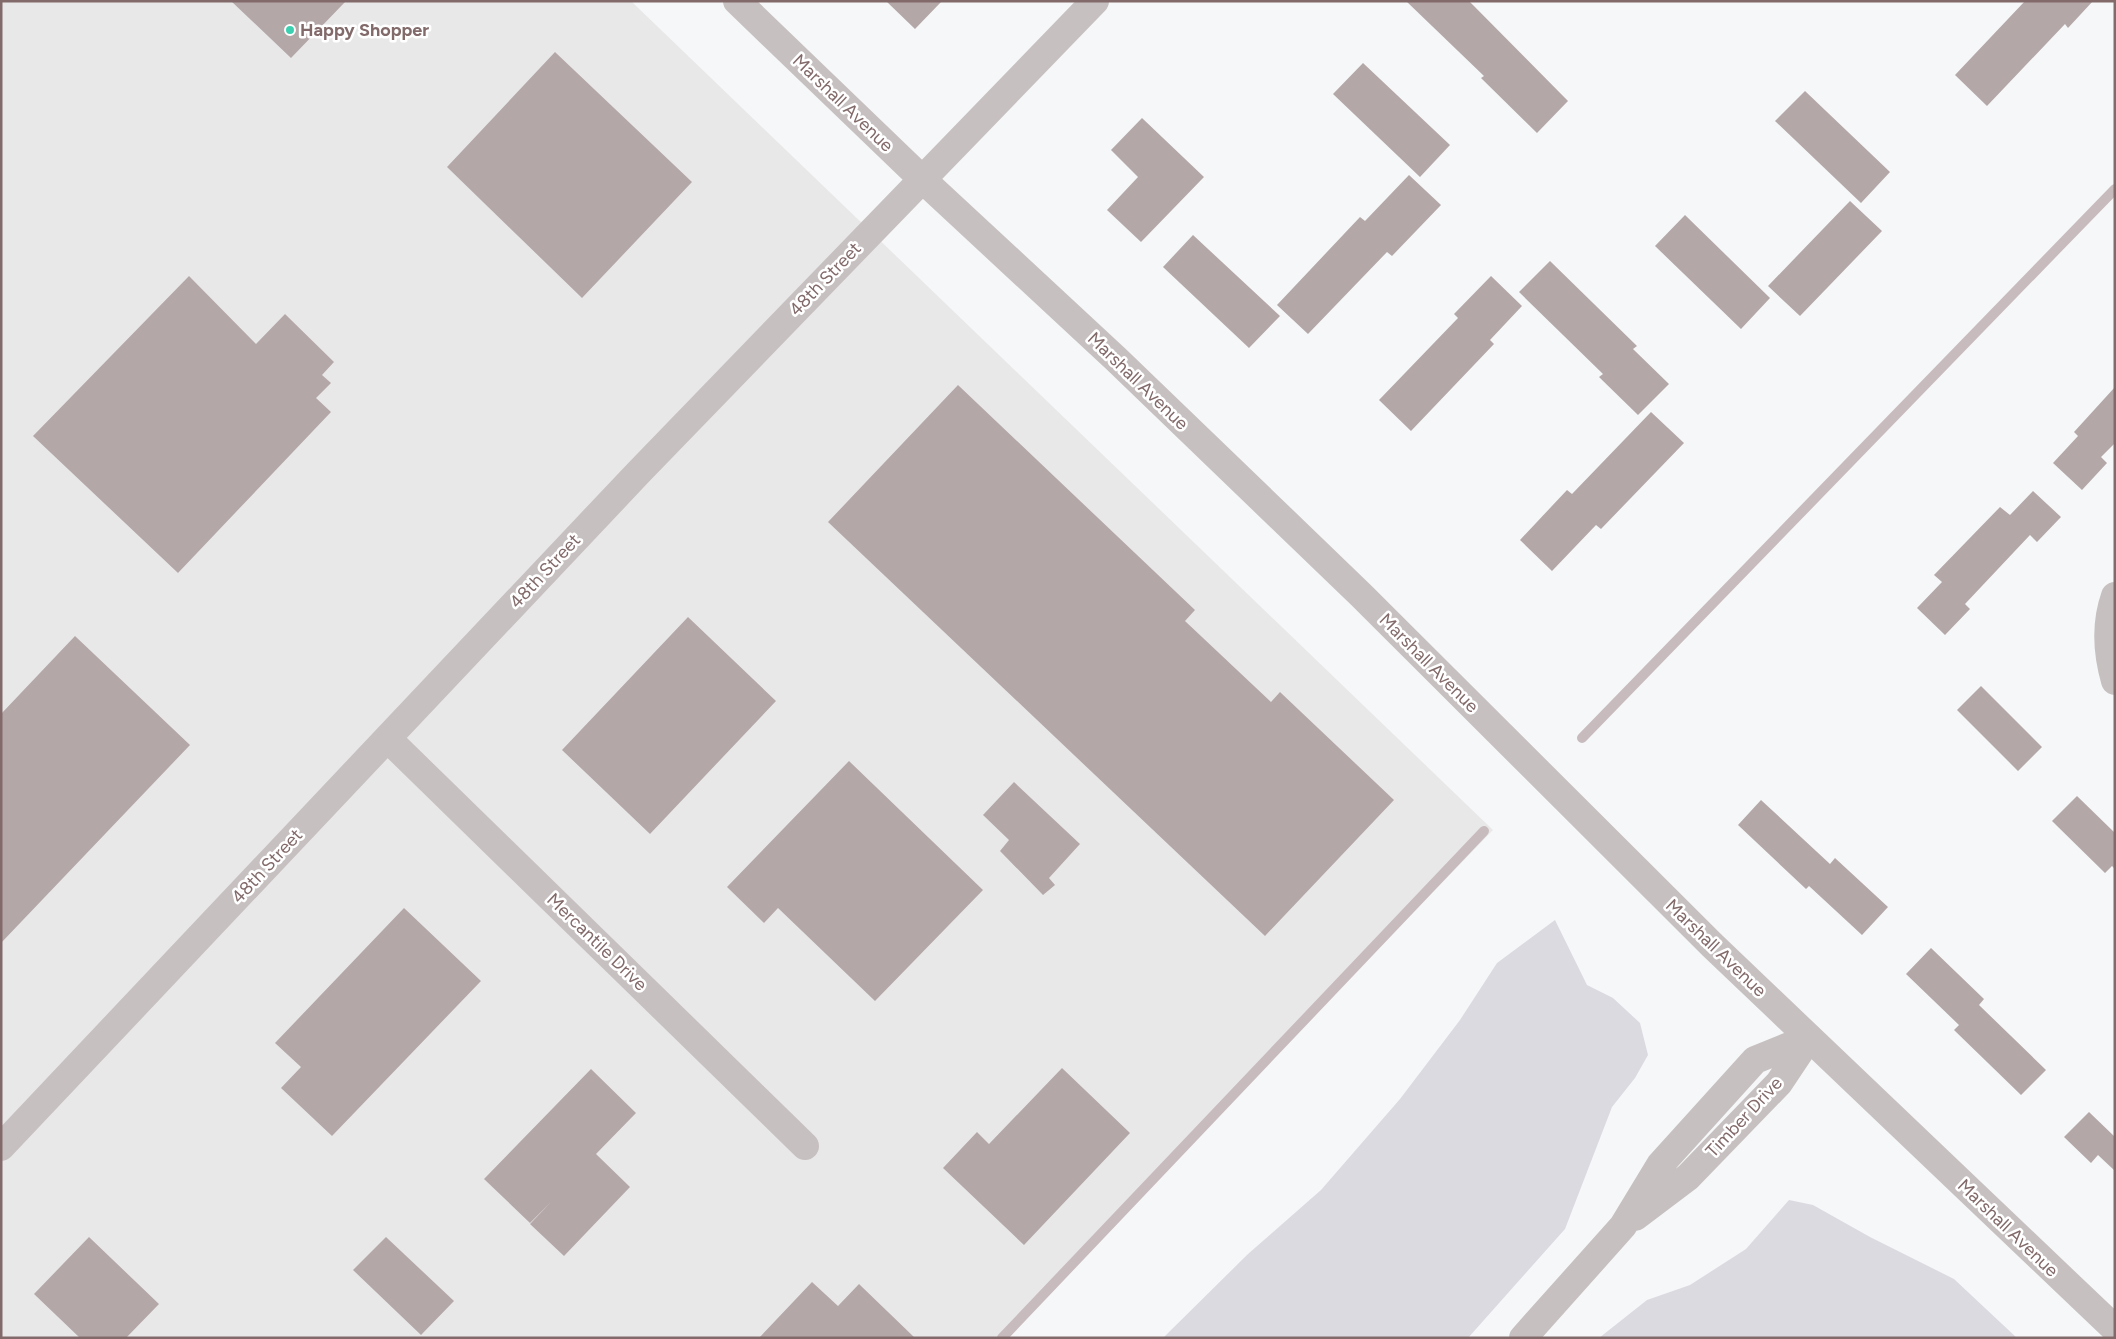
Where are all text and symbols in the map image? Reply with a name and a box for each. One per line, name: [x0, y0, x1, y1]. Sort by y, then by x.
place label: Happy Shopper: [300, 19, 429, 41]
marker: Happy Shopper: [284, 24, 296, 36]
street label: Marshall Avenue: [788, 49, 898, 157]
street label: 48th Street: [784, 237, 866, 320]
street label: Marshall Avenue: [1083, 327, 1193, 435]
street label: 48th Street: [505, 529, 585, 613]
street label: Marshall Avenue: [1375, 609, 1483, 717]
street label: 48th Street: [227, 824, 307, 908]
street label: Mercantile Drive: [542, 889, 652, 996]
street label: Marshall Avenue: [1661, 894, 1771, 1002]
street label: Timber Drive: [1701, 1072, 1787, 1162]
street label: Marshall Avenue: [1953, 1174, 2063, 1282]

